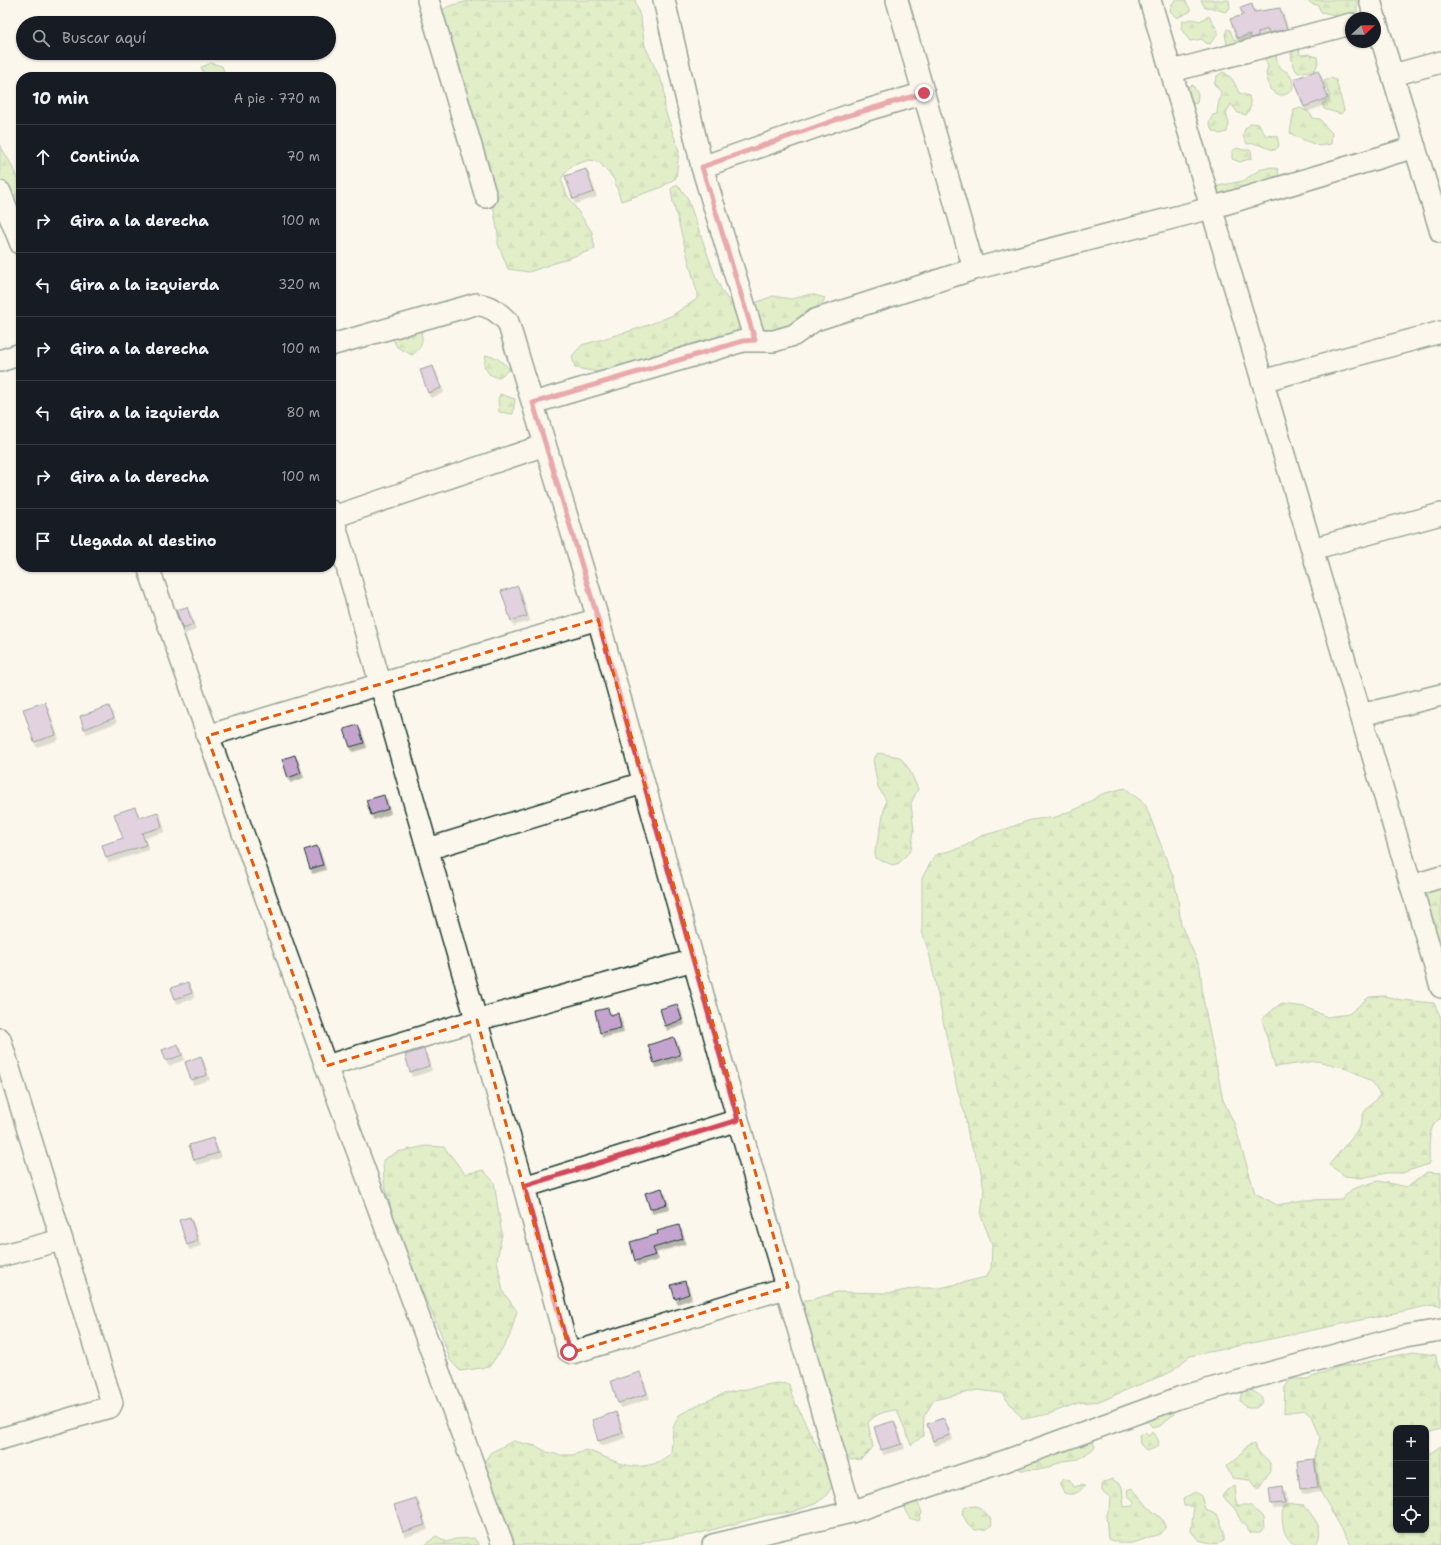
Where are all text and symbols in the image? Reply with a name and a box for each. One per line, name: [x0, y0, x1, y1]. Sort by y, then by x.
north arrow: [1345, 12, 1381, 48]
search box: [16, 16, 336, 60]
icon: search: [30, 27, 52, 49]
text: Buscar aquí: [62, 28, 146, 48]
route end: [915, 84, 933, 102]
text: 10 min: [32, 87, 89, 109]
text: A pie · 770 m: [234, 90, 320, 107]
icon: ahead: [32, 146, 54, 168]
text: Continúa: [70, 147, 139, 167]
text: 70 m: [286, 148, 320, 165]
icon: right: [32, 210, 54, 232]
text: Gira a la derecha: [70, 211, 209, 231]
text: 100 m: [281, 212, 320, 229]
icon: left: [32, 274, 54, 296]
text: Gira a la izquierda: [70, 275, 219, 295]
text: 320 m: [278, 276, 320, 293]
icon: right: [32, 338, 54, 360]
text: Gira a la derecha: [70, 339, 209, 359]
text: 100 m: [281, 340, 320, 357]
icon: left: [32, 402, 54, 424]
text: Gira a la izquierda: [70, 403, 219, 423]
text: 80 m: [286, 404, 320, 421]
icon: right: [32, 466, 54, 488]
text: Gira a la derecha: [70, 467, 209, 487]
text: 100 m: [281, 468, 320, 485]
icon: arrive: [32, 530, 54, 552]
text: Llegada al destino: [70, 531, 217, 551]
route start: [560, 1343, 578, 1361]
map controls: [1393, 1425, 1429, 1533]
button: +: [1393, 1425, 1429, 1461]
button: −: [1393, 1461, 1429, 1497]
button: locate: [1393, 1497, 1429, 1533]

